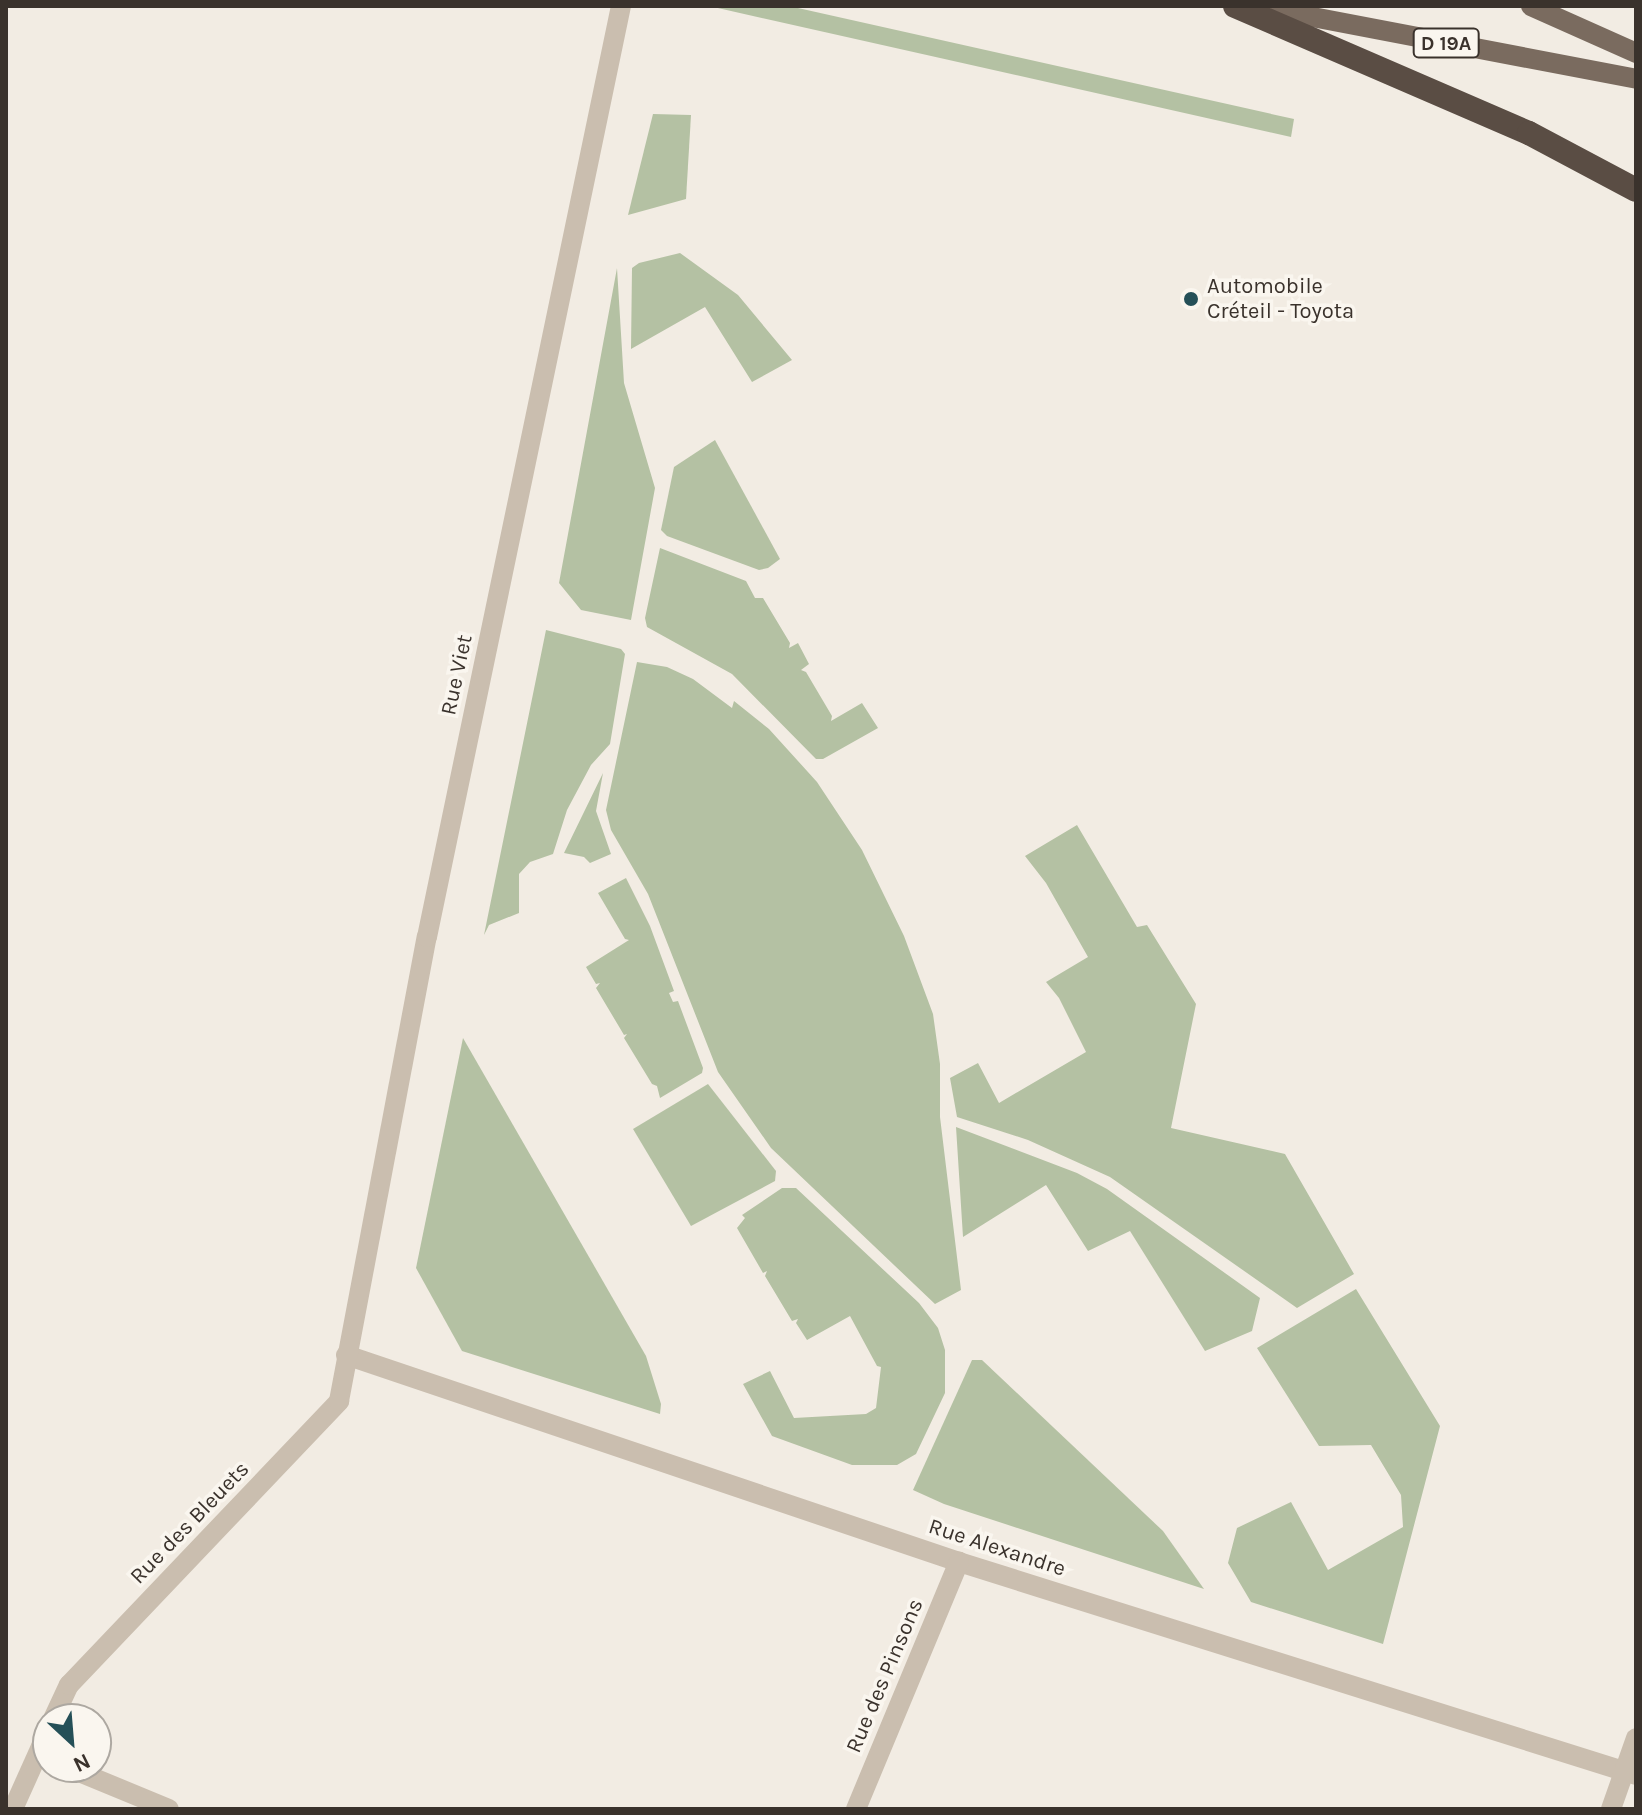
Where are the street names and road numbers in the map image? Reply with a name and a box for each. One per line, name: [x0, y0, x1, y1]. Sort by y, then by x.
road number: D 19A: [1412, 27, 1480, 59]
street label: Rue Viet: [436, 632, 478, 718]
street label: Rue des Bleuets: [125, 1456, 255, 1590]
street label: Rue Alexandre: [925, 1513, 1069, 1583]
street label: Rue des Pinsons: [841, 1595, 929, 1757]

